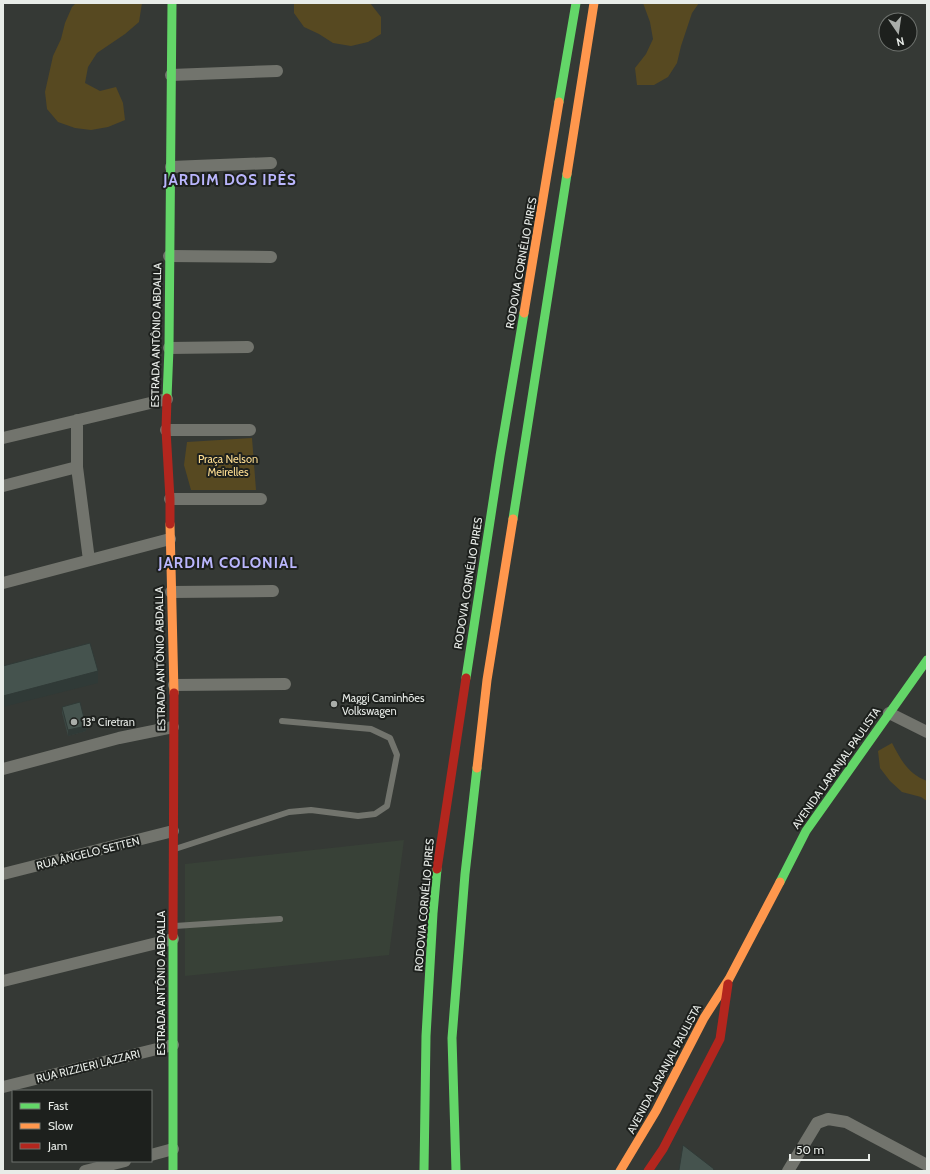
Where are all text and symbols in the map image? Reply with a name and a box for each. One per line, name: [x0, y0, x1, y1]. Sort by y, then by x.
north arrow: [878, 12, 918, 52]
text: N: [895, 34, 906, 49]
district label: JARDIM DOS IPÊS: [162, 170, 297, 189]
street label: RODOVIA CORNÉLIO PIRES: [503, 196, 540, 330]
street label: ESTRADA ANTÔNIO ABDALLA: [148, 262, 164, 408]
park label: Praça Nelson Meirelles: [198, 452, 258, 479]
street label: RODOVIA CORNÉLIO PIRES: [451, 516, 485, 650]
district label: JARDIM COLONIAL: [157, 554, 298, 572]
street label: ESTRADA ANTÔNIO ABDALLA: [152, 586, 168, 732]
place label: Maggi Caminhões Volkswagen: [342, 691, 425, 718]
marker: Maggi Caminhões Volkswagen: [329, 699, 339, 709]
street label: AVENIDA LARANJAL PAULISTA: [789, 704, 883, 831]
place label: 13ª Ciretran: [82, 715, 135, 729]
marker: 13ª Ciretran: [69, 717, 79, 727]
street label: RUA ÂNGELO SETTEN: [35, 833, 141, 873]
street label: RODOVIA CORNÉLIO PIRES: [411, 837, 437, 972]
street label: ESTRADA ANTÔNIO ABDALLA: [154, 910, 168, 1055]
street label: AVENIDA LARANJAL PAULISTA: [624, 1002, 704, 1136]
street label: RUA RIZZIERI LAZZARI: [35, 1046, 141, 1086]
legend: [12, 1090, 152, 1162]
text: Fast: [48, 1098, 68, 1113]
text: Slow: [48, 1118, 73, 1133]
scale bar: [790, 1136, 869, 1162]
text: Jam: [47, 1138, 67, 1153]
text: 50 m: [796, 1142, 824, 1157]

